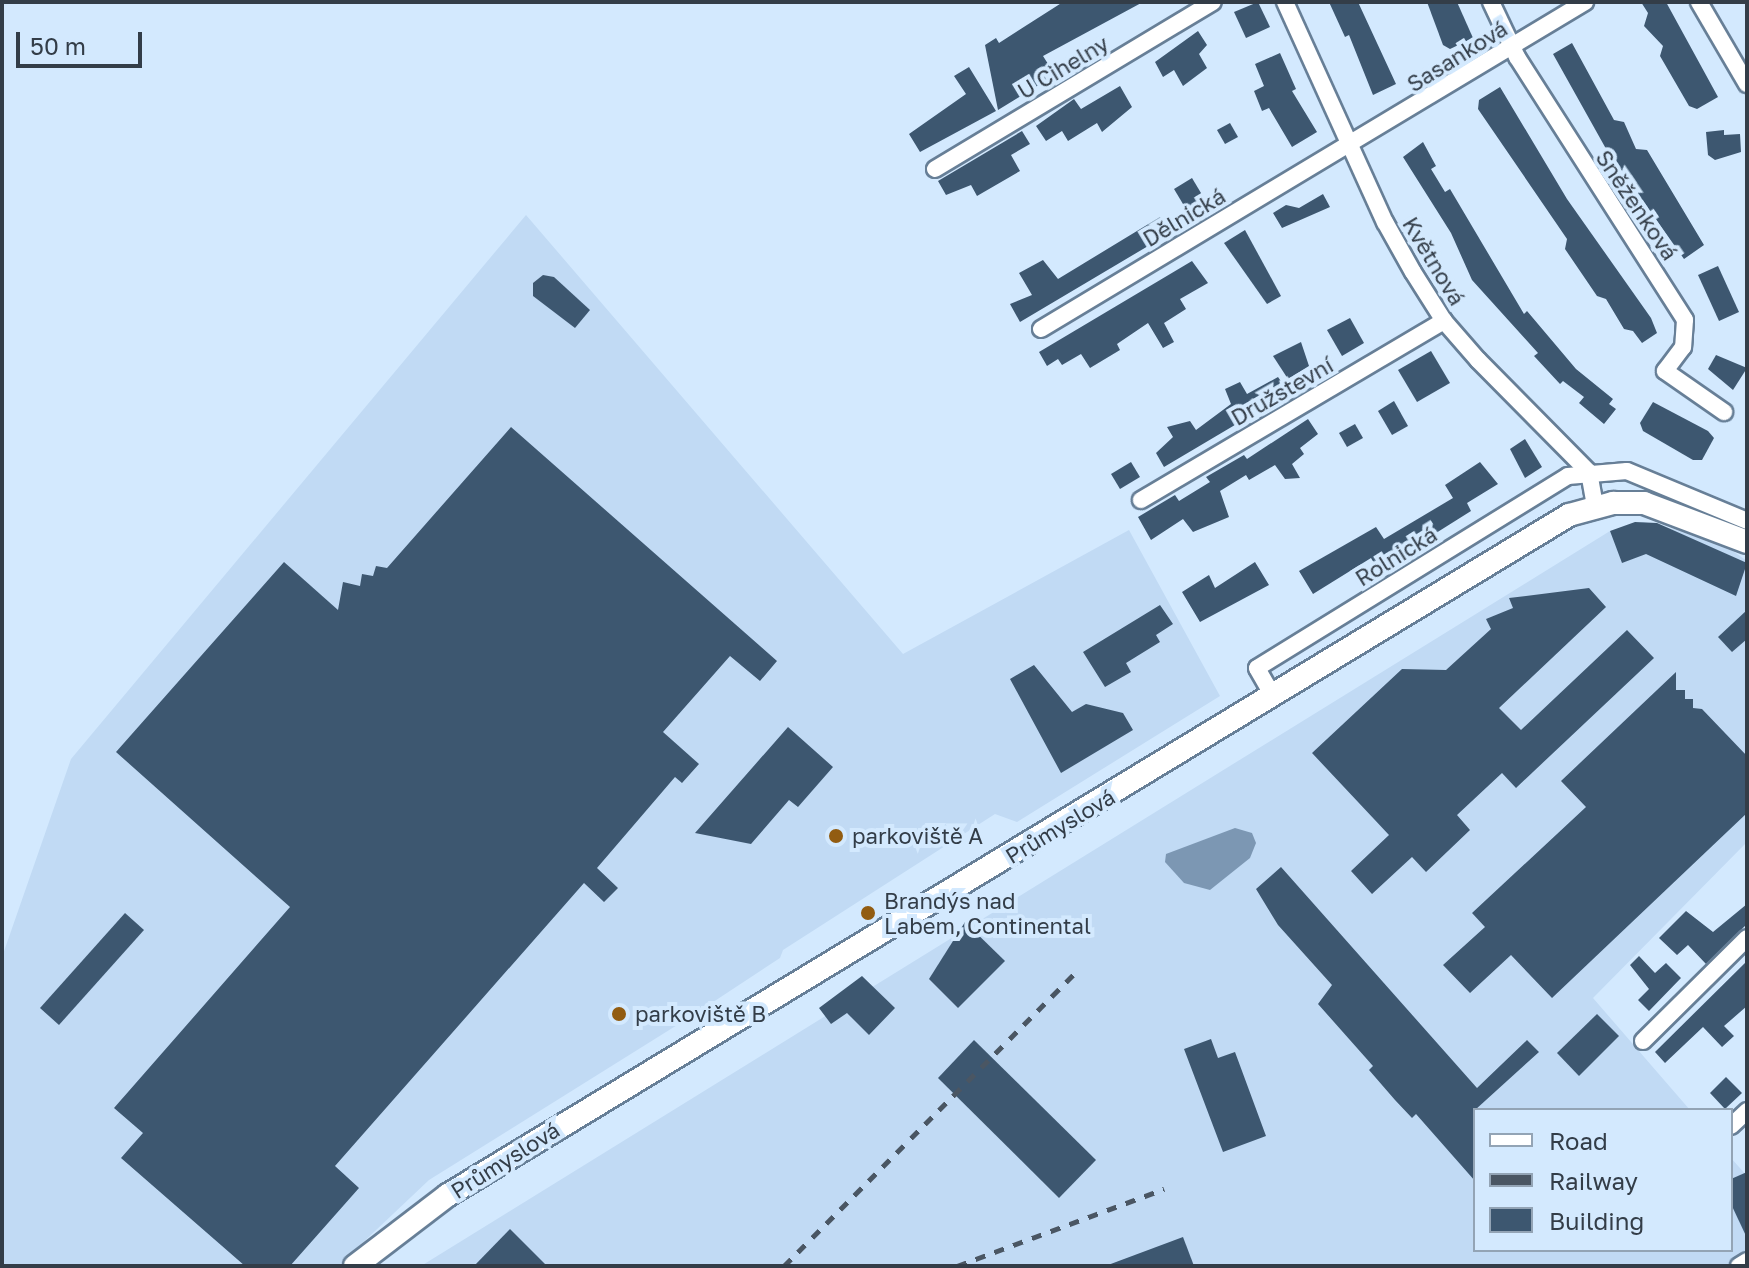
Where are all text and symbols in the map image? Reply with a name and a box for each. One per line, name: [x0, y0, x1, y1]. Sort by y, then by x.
street label: Sasanková: [1402, 15, 1512, 97]
scale bar: [20, 16, 146, 66]
street label: U Cihelny: [1013, 30, 1113, 104]
text: 50 m: [30, 31, 86, 60]
street label: Sněženková: [1591, 145, 1683, 265]
street label: Dělnická: [1138, 182, 1230, 252]
street label: Květnová: [1397, 212, 1471, 310]
street label: Družstevní: [1226, 351, 1338, 431]
street label: Rolnická: [1350, 521, 1442, 591]
street label: Průmyslová: [1000, 783, 1120, 869]
place label: parkoviště A: [852, 823, 983, 849]
marker: parkoviště A: [827, 827, 845, 845]
place label: Brandýs nad Labem, Continental: [884, 887, 1091, 938]
marker: Brandýs nad Labem, Continental: [859, 904, 877, 922]
place label: parkoviště B: [635, 1001, 766, 1027]
marker: parkoviště B: [610, 1005, 628, 1023]
legend: [1473, 1108, 1733, 1252]
street label: Průmyslová: [446, 1116, 564, 1204]
text: Road: [1549, 1126, 1608, 1155]
text: Railway: [1549, 1166, 1638, 1195]
text: Building: [1549, 1206, 1644, 1235]

